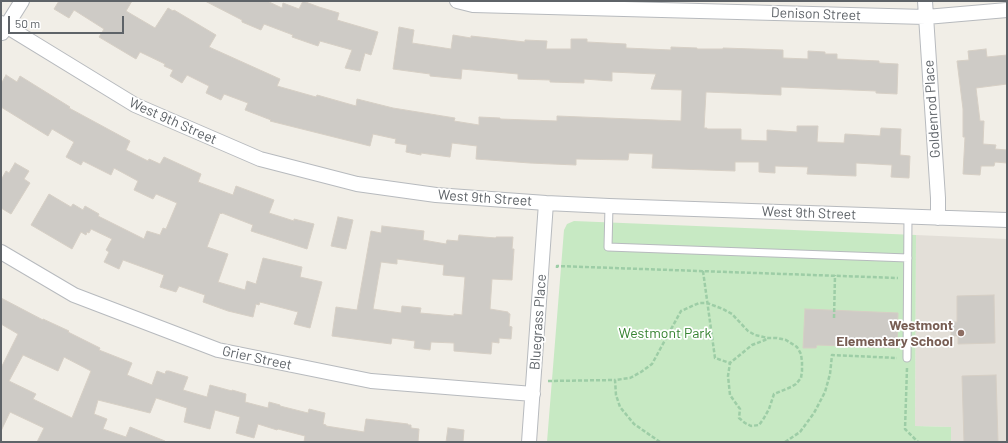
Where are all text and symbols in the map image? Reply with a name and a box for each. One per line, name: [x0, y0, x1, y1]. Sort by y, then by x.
street label: Denison Street: [771, 4, 861, 24]
scale bar: [10, 8, 126, 34]
text: 50 m: [15, 16, 40, 30]
street label: Goldenrod Place: [920, 59, 944, 159]
street label: West 9th Street: [126, 94, 220, 148]
street label: West 9th Street: [437, 186, 533, 210]
street label: West 9th Street: [761, 203, 857, 223]
street label: Bluegrass Place: [526, 273, 550, 371]
place label: Westmont Elementary School: [836, 317, 953, 350]
park label: Westmont Park: [619, 325, 711, 341]
marker: Westmont Elementary School: [956, 328, 966, 338]
street label: Grier Street: [221, 342, 293, 374]

